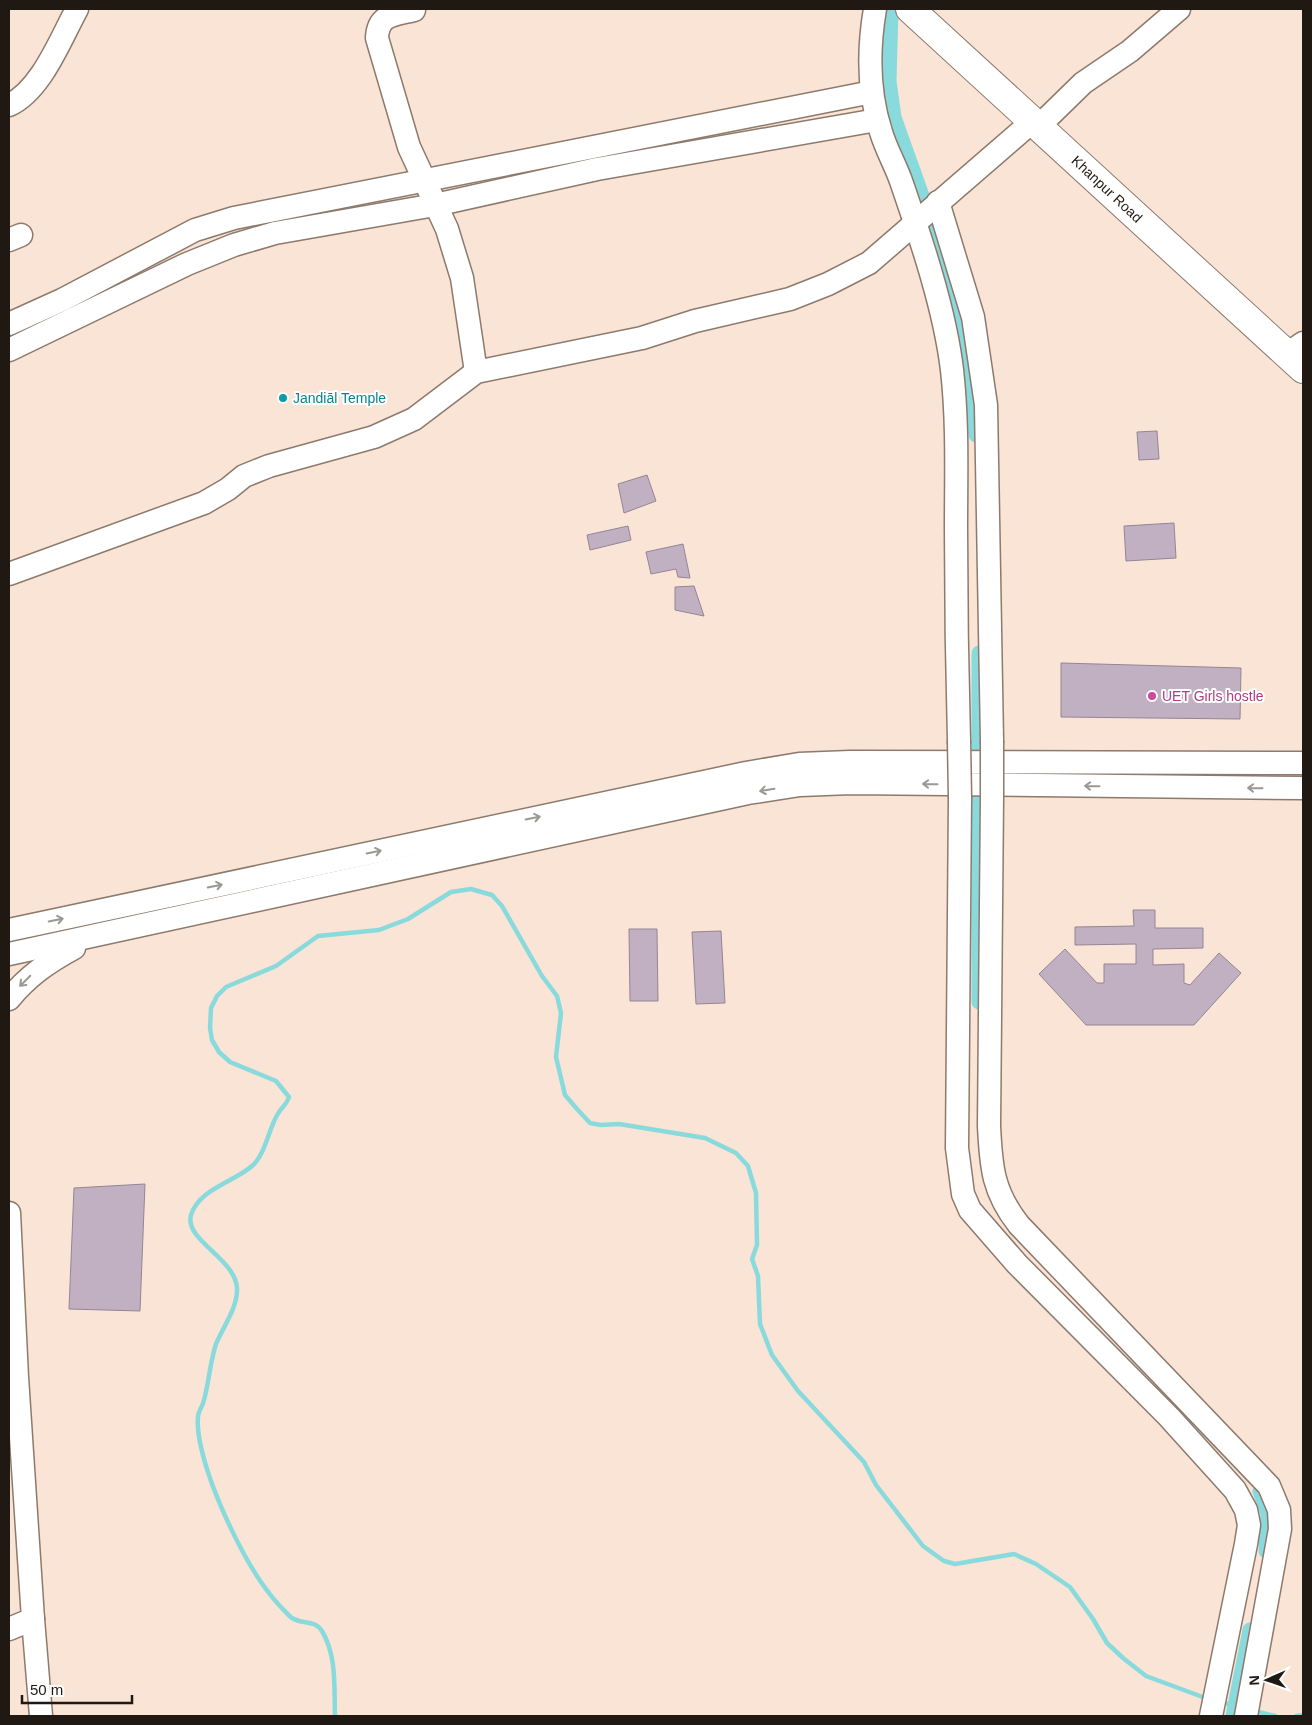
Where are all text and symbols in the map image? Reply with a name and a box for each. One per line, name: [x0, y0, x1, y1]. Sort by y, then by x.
street label: Khanpur Road: [1069, 152, 1145, 226]
place label: Jandiāl Temple: [293, 390, 386, 406]
marker: Jandiāl Temple: [277, 392, 289, 404]
place label: UET Girls hostle: [1162, 688, 1264, 704]
marker: UET Girls hostle: [1146, 690, 1158, 702]
one-way arrow: [922, 779, 938, 788]
one-way arrow: [1084, 781, 1100, 791]
one-way arrow: [1247, 783, 1263, 793]
one-way arrow: [760, 785, 776, 795]
one-way arrow: [525, 813, 541, 822]
one-way arrow: [366, 847, 382, 856]
one-way arrow: [207, 881, 223, 890]
one-way arrow: [48, 915, 64, 924]
one-way arrow: [18, 975, 31, 987]
north arrow: [1242, 1655, 1292, 1705]
scale bar: [22, 1672, 132, 1704]
text: N: [1246, 1675, 1262, 1686]
text: 50 m: [30, 1681, 63, 1698]

